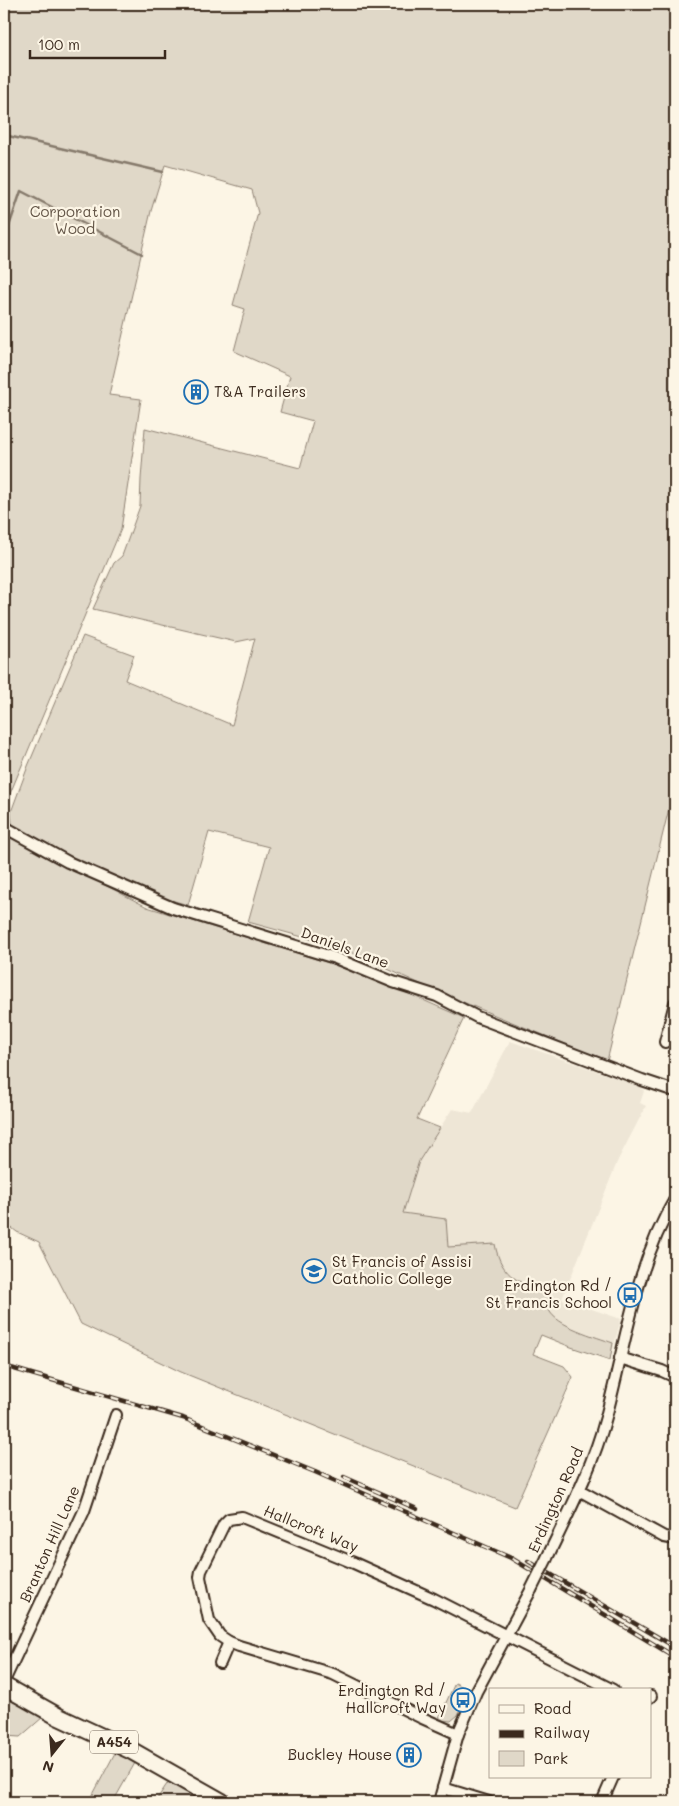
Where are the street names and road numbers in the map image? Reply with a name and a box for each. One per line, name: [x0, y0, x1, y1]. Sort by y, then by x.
street label: Daniels Lane: [298, 922, 392, 972]
street label: Erdington Road: [523, 1444, 587, 1555]
street label: Branton Hill Lane: [14, 1482, 84, 1605]
street label: Hallcroft Way: [261, 1500, 362, 1556]
road number: A454: [90, 1730, 138, 1754]

